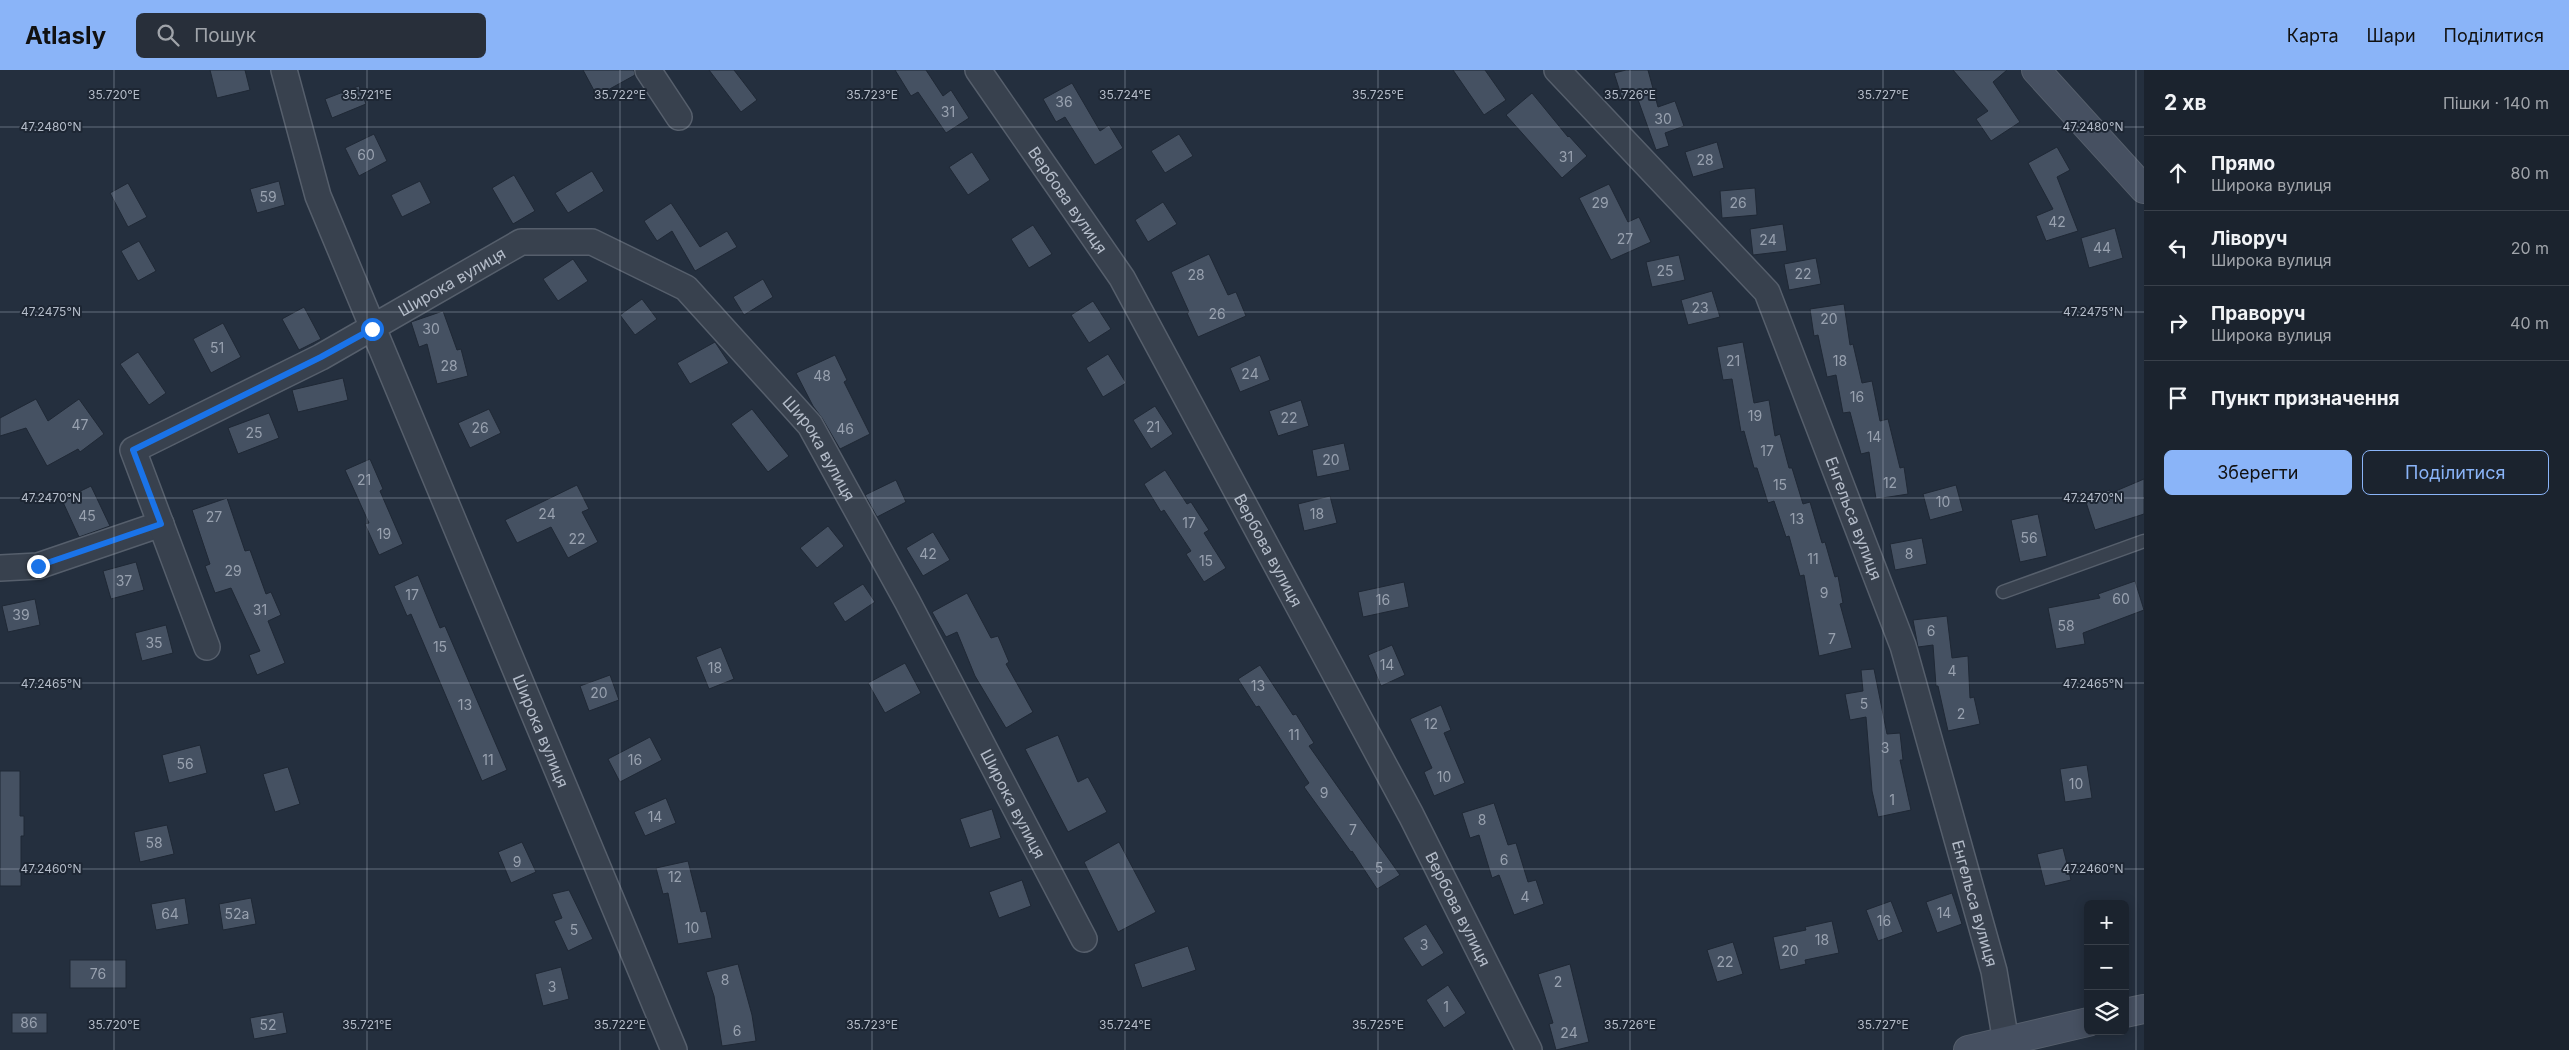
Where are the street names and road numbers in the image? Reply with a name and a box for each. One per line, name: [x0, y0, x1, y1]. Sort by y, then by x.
street label: Вербова вулиця: [1024, 143, 1112, 257]
street label: Широка вулиця: [394, 243, 509, 321]
street label: Широка вулиця: [779, 392, 860, 504]
street label: Енгельса вулиця: [1821, 454, 1887, 583]
street label: Вербова вулиця: [1230, 490, 1307, 610]
street label: Широка вулиця: [509, 671, 573, 790]
street label: Широка вулиця: [976, 745, 1050, 862]
street label: Енгельса вулиця: [1948, 838, 2002, 969]
street label: Вербова вулиця: [1421, 848, 1495, 970]

